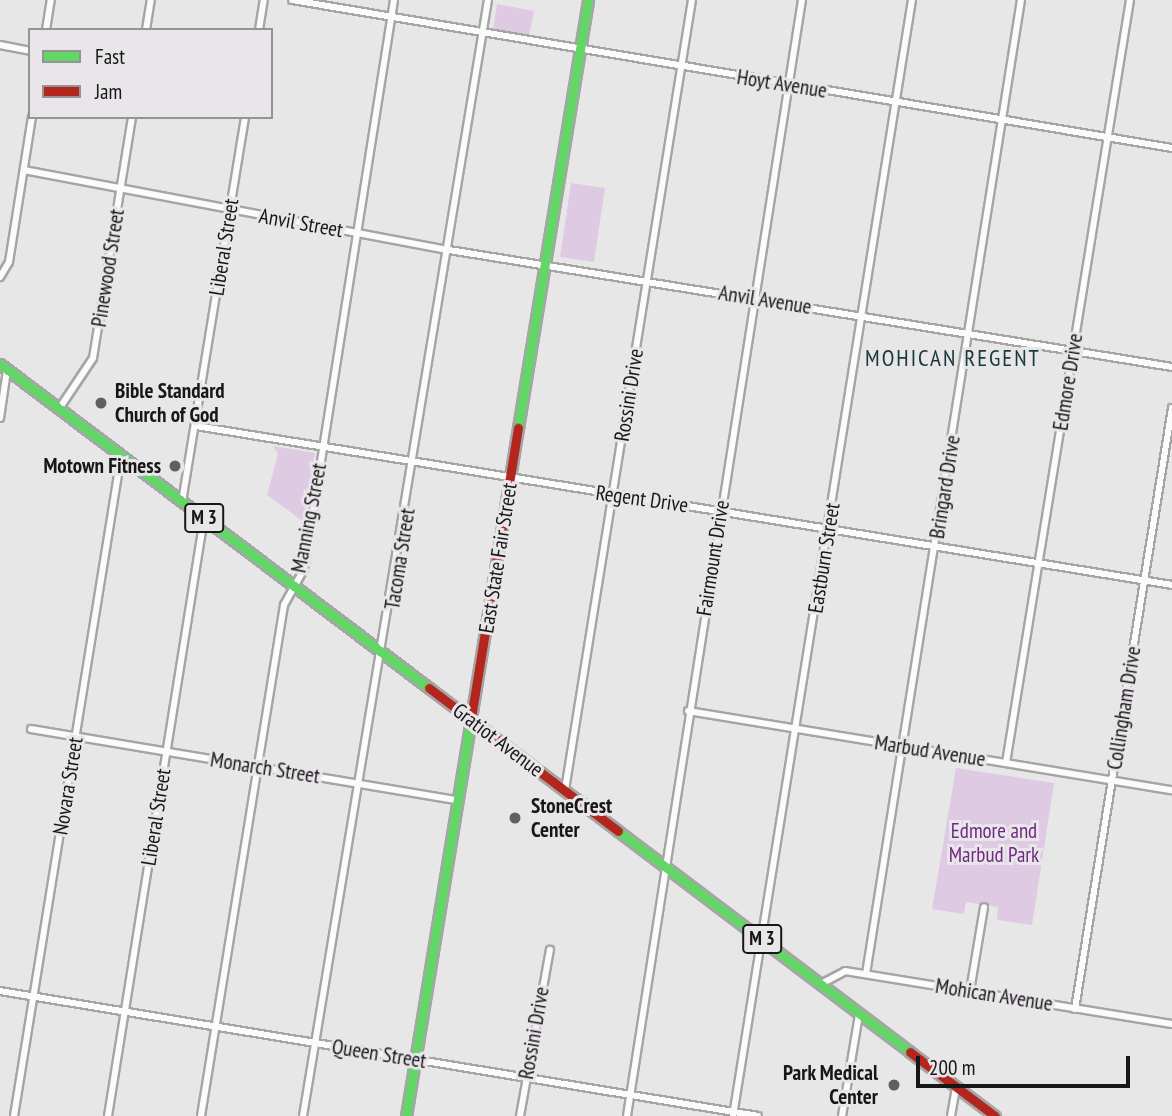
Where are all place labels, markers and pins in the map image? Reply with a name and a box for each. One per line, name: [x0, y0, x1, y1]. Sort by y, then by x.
place label: Bible Standard Church of God: [115, 378, 225, 428]
marker: Bible Standard Church of God: [93, 395, 109, 411]
place label: Motown Fitness: [43, 453, 161, 479]
marker: Motown Fitness: [167, 458, 183, 474]
place label: StoneCrest Center: [531, 793, 612, 843]
marker: StoneCrest Center: [505, 808, 525, 828]
place label: Park Medical Center: [783, 1060, 878, 1110]
marker: Park Medical Center: [884, 1075, 904, 1095]

